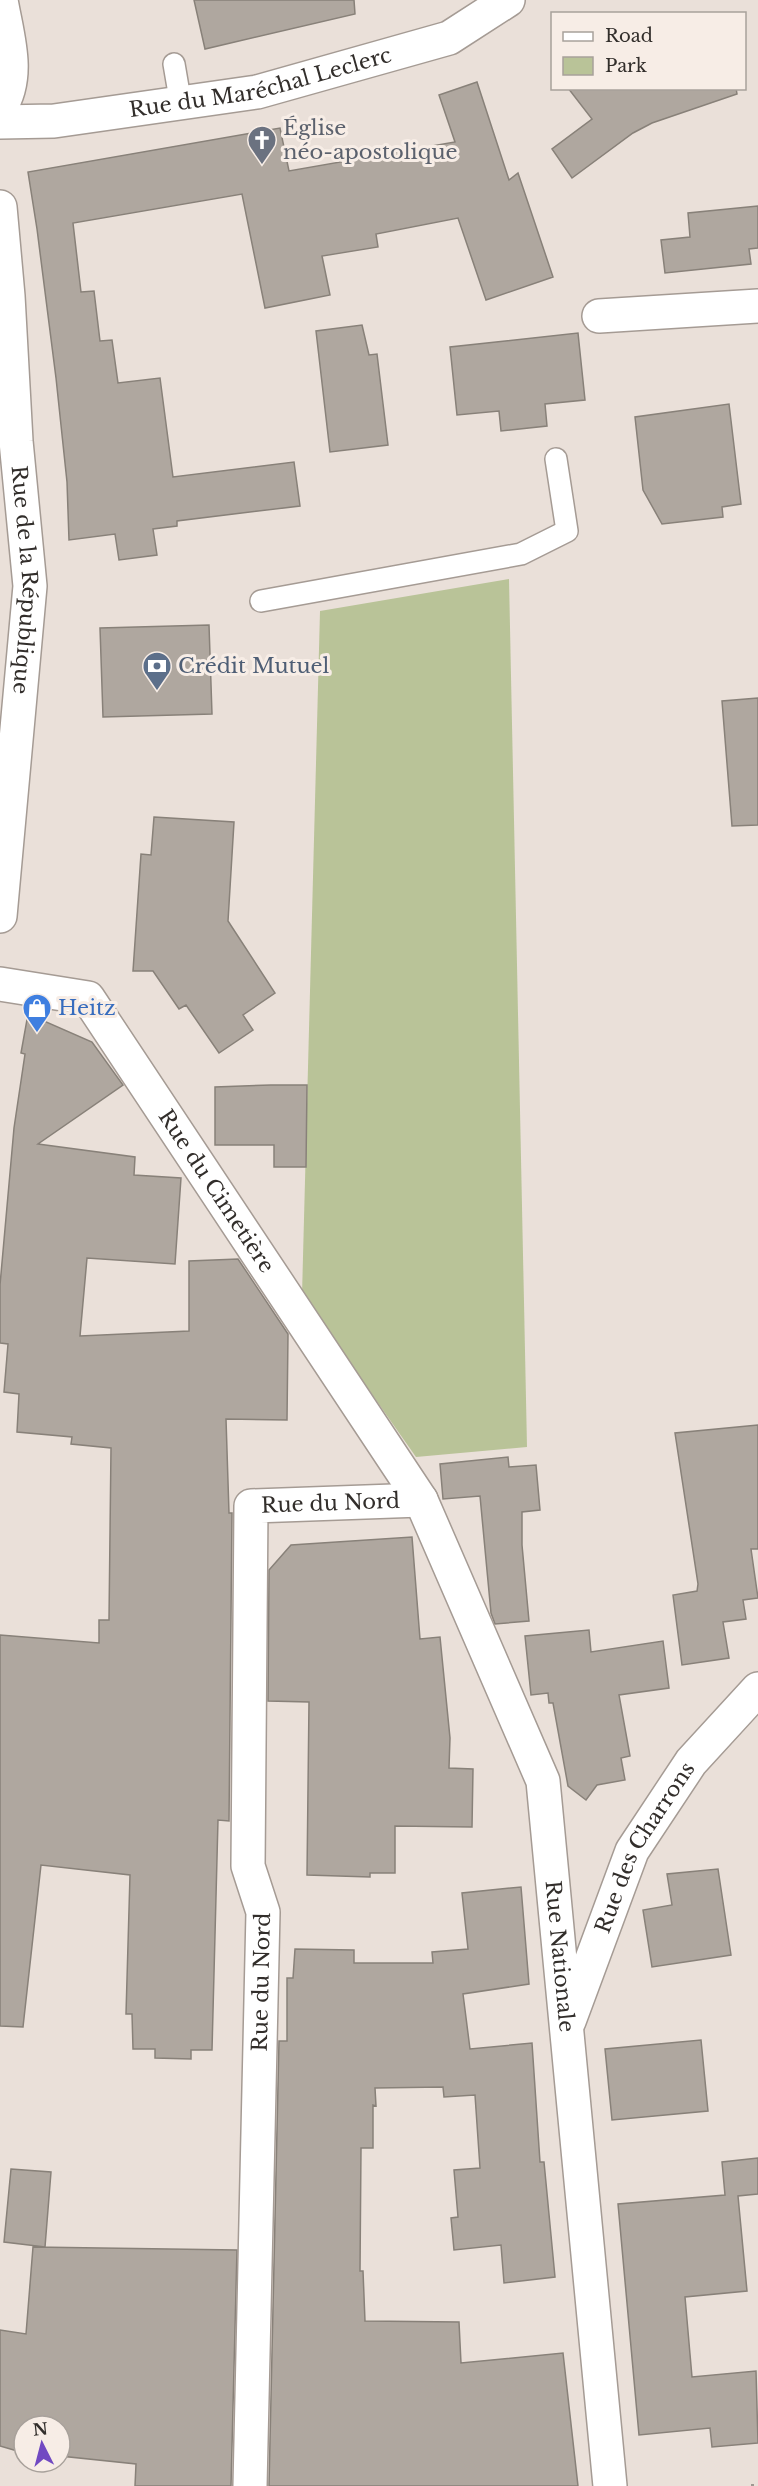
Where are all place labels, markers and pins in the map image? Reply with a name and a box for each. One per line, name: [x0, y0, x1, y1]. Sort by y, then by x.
place label: Église néo-apostolique: [283, 115, 458, 165]
church icon: Église néo-apostolique: [246, 124, 278, 166]
bank icon: Crédit Mutuel: [141, 650, 173, 692]
place label: Crédit Mutuel: [178, 653, 330, 679]
shop icon: Heitz: [21, 992, 53, 1034]
place label: Heitz: [58, 995, 116, 1021]

